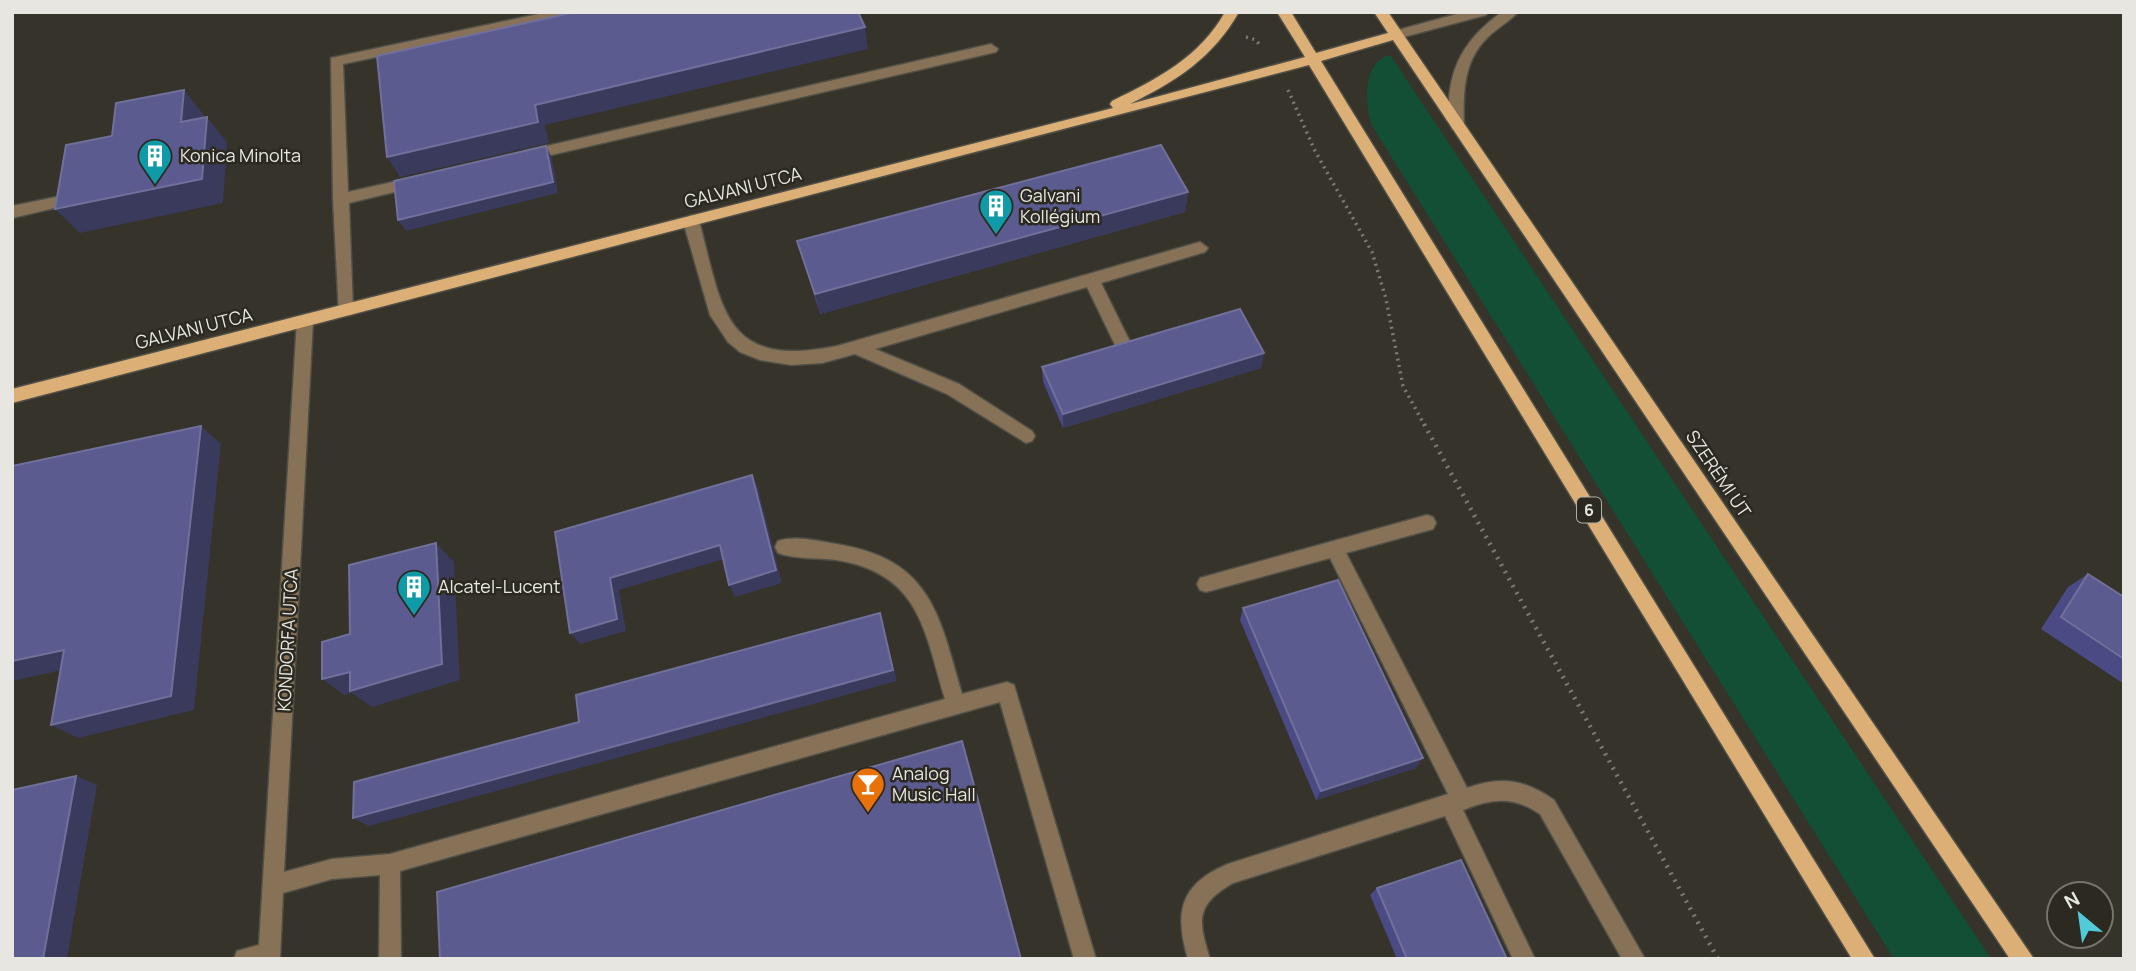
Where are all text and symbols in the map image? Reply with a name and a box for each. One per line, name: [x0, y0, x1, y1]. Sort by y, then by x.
building icon: Konica Minolta: [136, 137, 174, 186]
place label: Konica Minolta: [180, 143, 301, 167]
street label: GALVANI UTCA: [682, 161, 804, 213]
place label: Galvani Kollégium: [1020, 183, 1100, 228]
building icon: Galvani Kollégium: [977, 187, 1015, 236]
street label: GALVANI UTCA: [133, 302, 255, 354]
street label: SZERÉMI ÚT: [1681, 425, 1757, 522]
road number: 6: [1577, 498, 1601, 523]
street label: KONDORFA UTCA: [271, 567, 303, 712]
building icon: Alcatel-Lucent: [395, 568, 433, 617]
place label: Alcatel-Lucent: [438, 574, 560, 598]
place label: Analog Music Hall: [892, 761, 976, 806]
bar icon: Analog Music Hall: [849, 765, 887, 814]
north arrow: [2045, 880, 2115, 950]
text: N: [2059, 885, 2084, 915]

